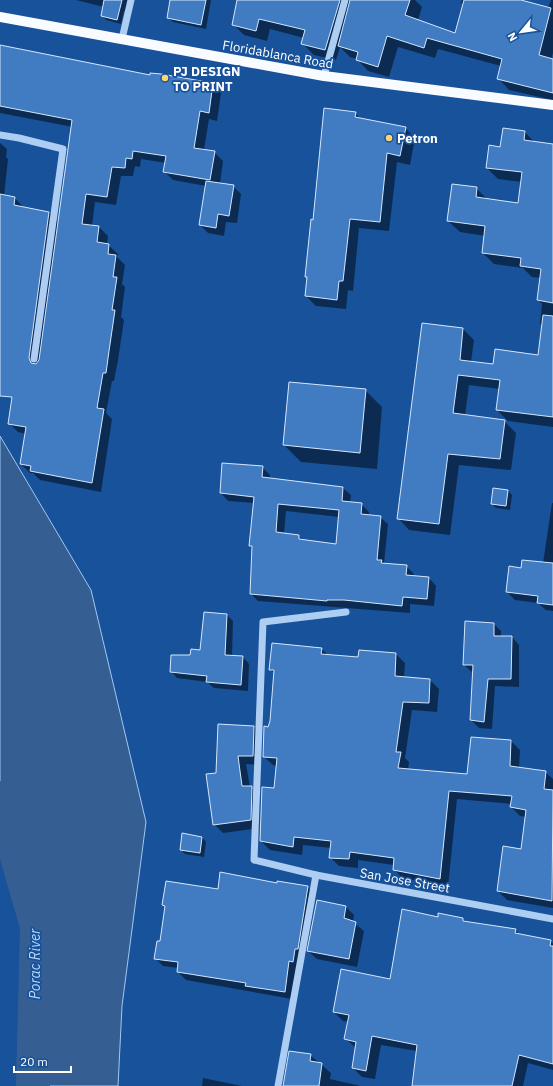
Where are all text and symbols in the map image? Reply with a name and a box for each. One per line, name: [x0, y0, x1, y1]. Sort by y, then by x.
north arrow: [501, 12, 541, 52]
text: N: [504, 30, 520, 44]
street label: Floridablanca Road: [221, 36, 335, 73]
place label: PJ DESIGN TO PRINT: [173, 63, 240, 95]
marker: PJ DESIGN TO PRINT: [160, 73, 170, 83]
place label: Petron: [397, 130, 438, 147]
marker: Petron: [384, 133, 394, 143]
street label: San Jose Street: [359, 864, 451, 897]
water label: Porac River: [26, 928, 44, 999]
scale bar: [14, 1048, 71, 1074]
text: 20 m: [20, 1054, 48, 1069]

